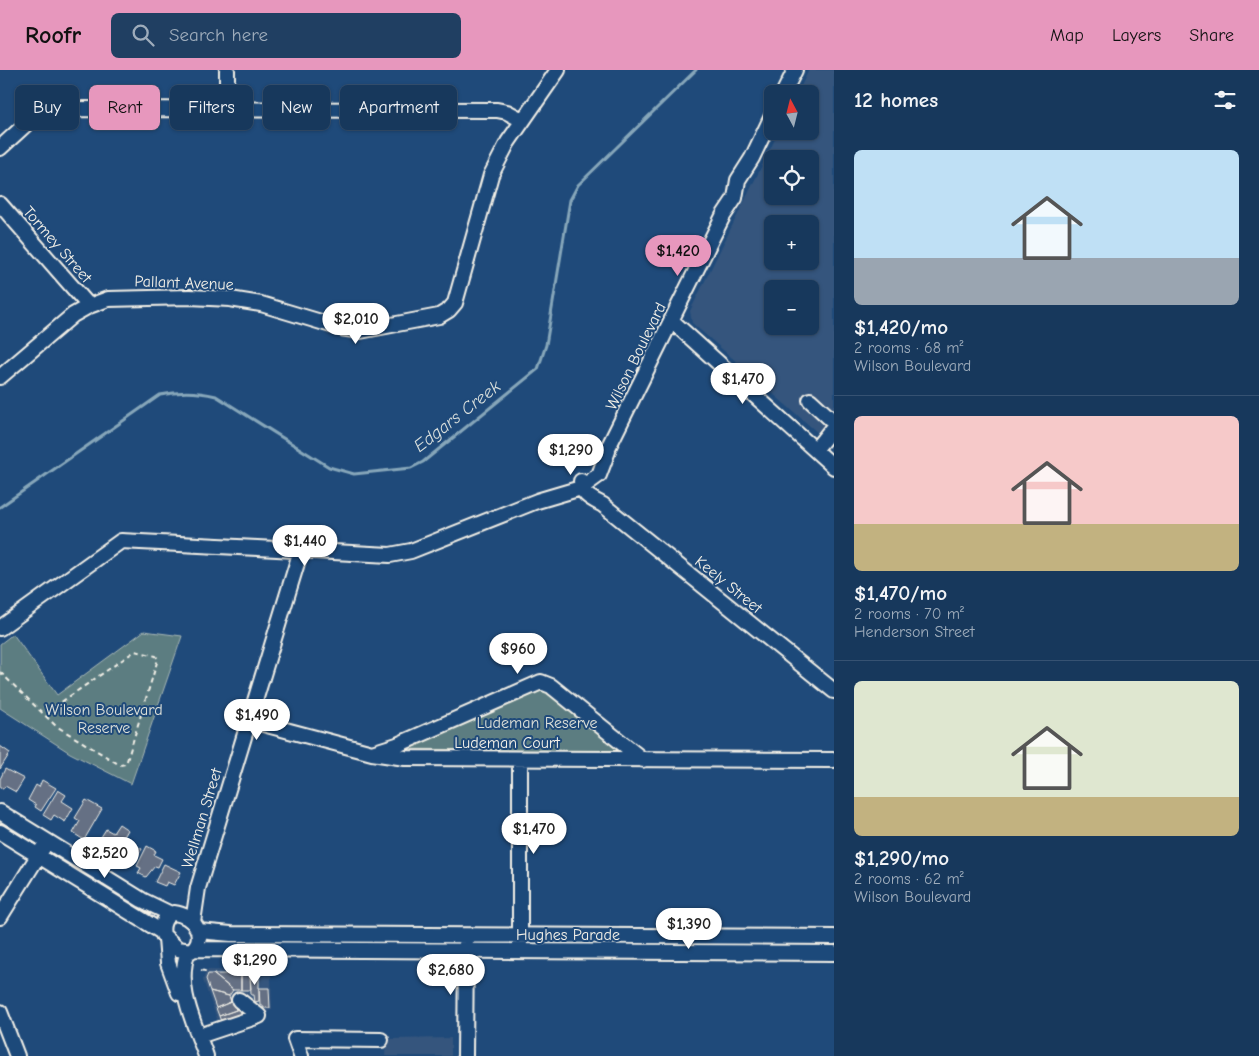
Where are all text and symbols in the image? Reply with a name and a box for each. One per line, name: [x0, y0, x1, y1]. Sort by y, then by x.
search box: [111, 13, 461, 58]
text: Roofr: [25, 21, 81, 49]
icon: search: [129, 21, 157, 49]
text: Search here: [169, 24, 268, 46]
text: Map: [1050, 25, 1084, 46]
text: Layers: [1112, 25, 1161, 46]
text: Share: [1189, 25, 1234, 46]
chip: Buy: [15, 85, 79, 130]
chip: Rent: [89, 85, 160, 130]
chip: Filters: [170, 85, 253, 130]
chip: New: [263, 85, 330, 130]
chip: Apartment: [340, 85, 457, 130]
north arrow: [764, 85, 819, 140]
map controls: [764, 85, 819, 335]
icon: filters: [1211, 86, 1239, 114]
text: 12 homes: [854, 88, 938, 112]
button: locate: [764, 150, 819, 205]
icon: home: [1002, 183, 1092, 273]
street label: Tormey Street: [19, 203, 96, 287]
button: +: [764, 215, 819, 270]
pin: $1,420: [637, 234, 719, 277]
text: $1,420: [656, 242, 700, 260]
street label: Pallant Avenue: [134, 272, 234, 294]
button: −: [764, 280, 819, 335]
street label: Wilson Boulevard: [602, 300, 670, 413]
pin: $2,010: [315, 302, 397, 345]
text: $2,010: [333, 310, 379, 328]
text: $1,420/mo: [854, 315, 948, 339]
text: 2 rooms · 68 m²: [854, 339, 964, 357]
text: Wilson Boulevard: [854, 357, 971, 375]
pin: $1,470: [702, 362, 784, 405]
text: $1,470: [722, 370, 764, 388]
water label: Edgars Creek: [410, 376, 505, 457]
pin: $1,290: [530, 434, 612, 476]
text: $1,290: [549, 441, 593, 459]
icon: home: [1002, 448, 1092, 538]
pin: $1,440: [264, 524, 346, 567]
text: $1,440: [283, 532, 327, 550]
street label: Keely Street: [691, 552, 766, 618]
text: $1,470/mo: [854, 581, 947, 605]
text: 2 rooms · 70 m²: [854, 605, 964, 623]
text: Henderson Street: [854, 623, 975, 641]
pin: $960: [488, 632, 548, 675]
text: $960: [500, 640, 536, 658]
pin: $1,490: [216, 698, 298, 741]
park label: Wilson Boulevard Reserve: [45, 701, 163, 737]
text: $1,490: [235, 706, 279, 724]
icon: home: [1002, 713, 1092, 803]
park label: Ludeman Reserve: [477, 714, 597, 732]
street label: Ludeman Court: [454, 734, 560, 752]
street label: Wellman Street: [178, 766, 226, 870]
pin: $1,470: [493, 812, 575, 855]
text: $1,470: [513, 820, 555, 838]
pin: $2,520: [64, 836, 146, 879]
text: $2,520: [82, 844, 128, 862]
text: $1,290/mo: [854, 846, 949, 870]
text: 2 rooms · 62 m²: [854, 870, 964, 888]
text: Wilson Boulevard: [854, 888, 971, 906]
pin: $1,390: [648, 908, 730, 950]
text: $1,390: [667, 915, 711, 933]
street label: Hughes Parade: [516, 926, 620, 944]
pin: $1,290: [214, 944, 296, 986]
text: $1,290: [233, 951, 277, 969]
pin: $2,680: [410, 954, 492, 996]
text: $2,680: [428, 961, 474, 979]

